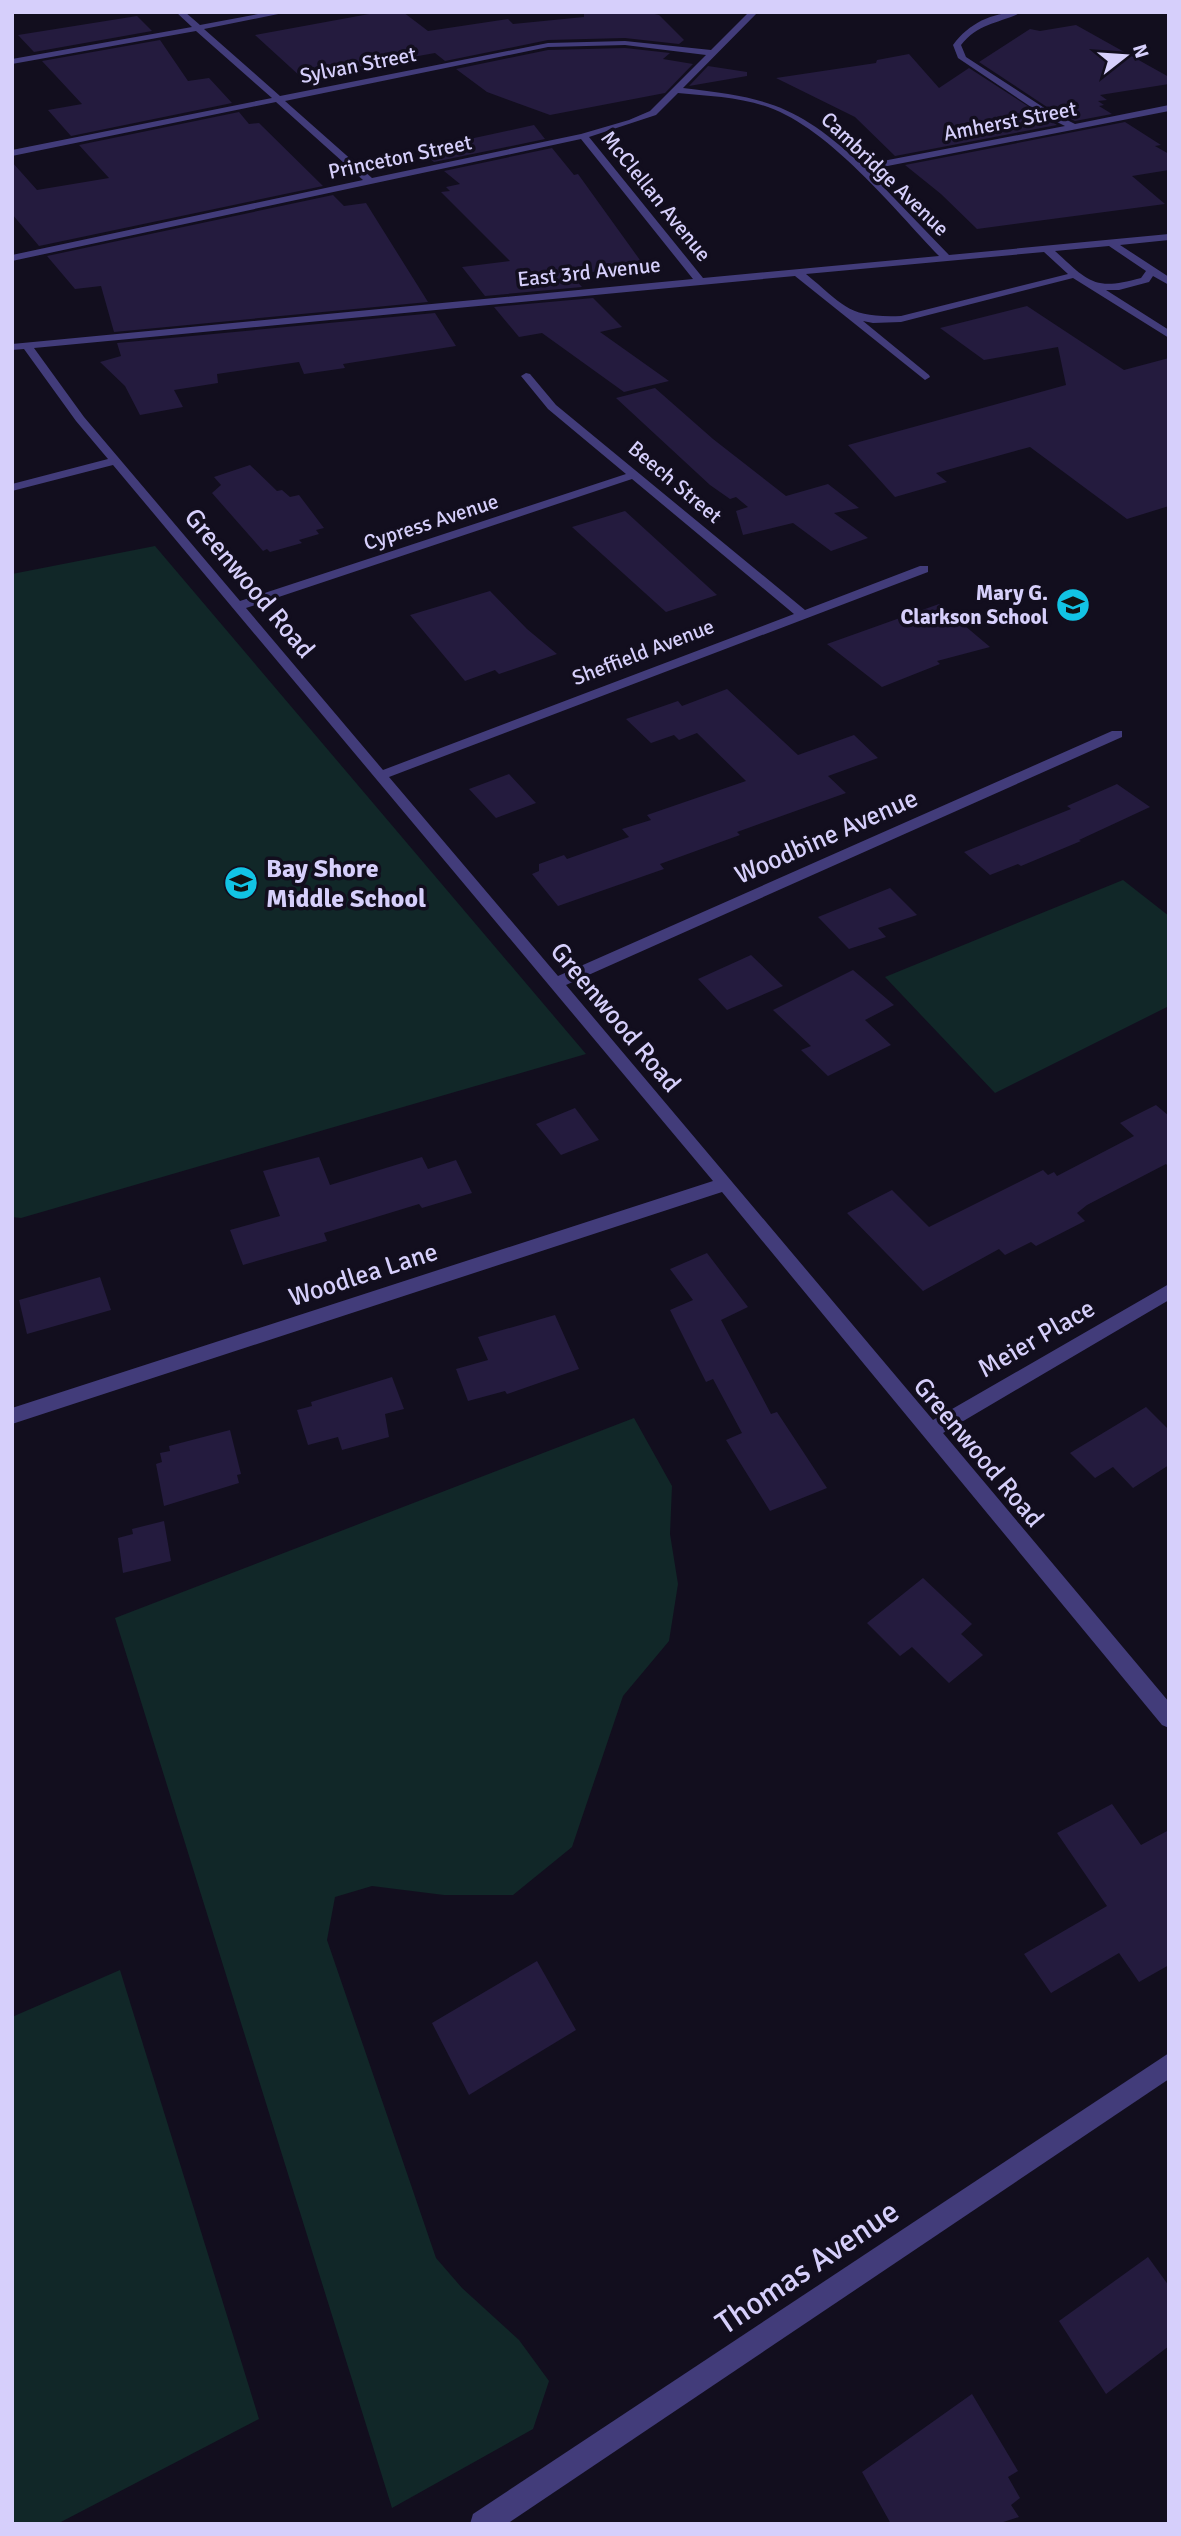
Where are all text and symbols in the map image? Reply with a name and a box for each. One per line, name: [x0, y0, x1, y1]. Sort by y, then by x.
north arrow: [1090, 21, 1160, 91]
street label: Sylvan Street: [298, 41, 418, 89]
text: N: [1127, 41, 1154, 61]
street label: Amherst Street: [941, 95, 1079, 147]
street label: Cambridge Avenue: [816, 106, 954, 242]
street label: McClellan Avenue: [595, 125, 717, 267]
street label: Princeton Street: [326, 129, 474, 185]
street label: East 3rd Avenue: [516, 252, 662, 292]
street label: Beech Street: [623, 435, 727, 529]
street label: Cypress Avenue: [360, 488, 502, 556]
street label: Greenwood Road: [177, 502, 321, 665]
place label: Mary G. Clarkson School: [901, 580, 1048, 630]
school or university icon: Mary G. Clarkson School: [1054, 586, 1092, 624]
street label: Sheffield Avenue: [568, 613, 718, 691]
street label: Woodbine Avenue: [730, 782, 923, 892]
place label: Bay Shore Middle School: [266, 853, 426, 915]
school or university icon: Bay Shore Middle School: [222, 864, 260, 902]
street label: Greenwood Road: [543, 936, 687, 1099]
street label: Woodlea Lane: [285, 1236, 442, 1314]
street label: Meier Place: [972, 1293, 1101, 1385]
street label: Greenwood Road: [906, 1371, 1050, 1534]
street label: Thomas Avenue: [708, 2192, 906, 2343]

